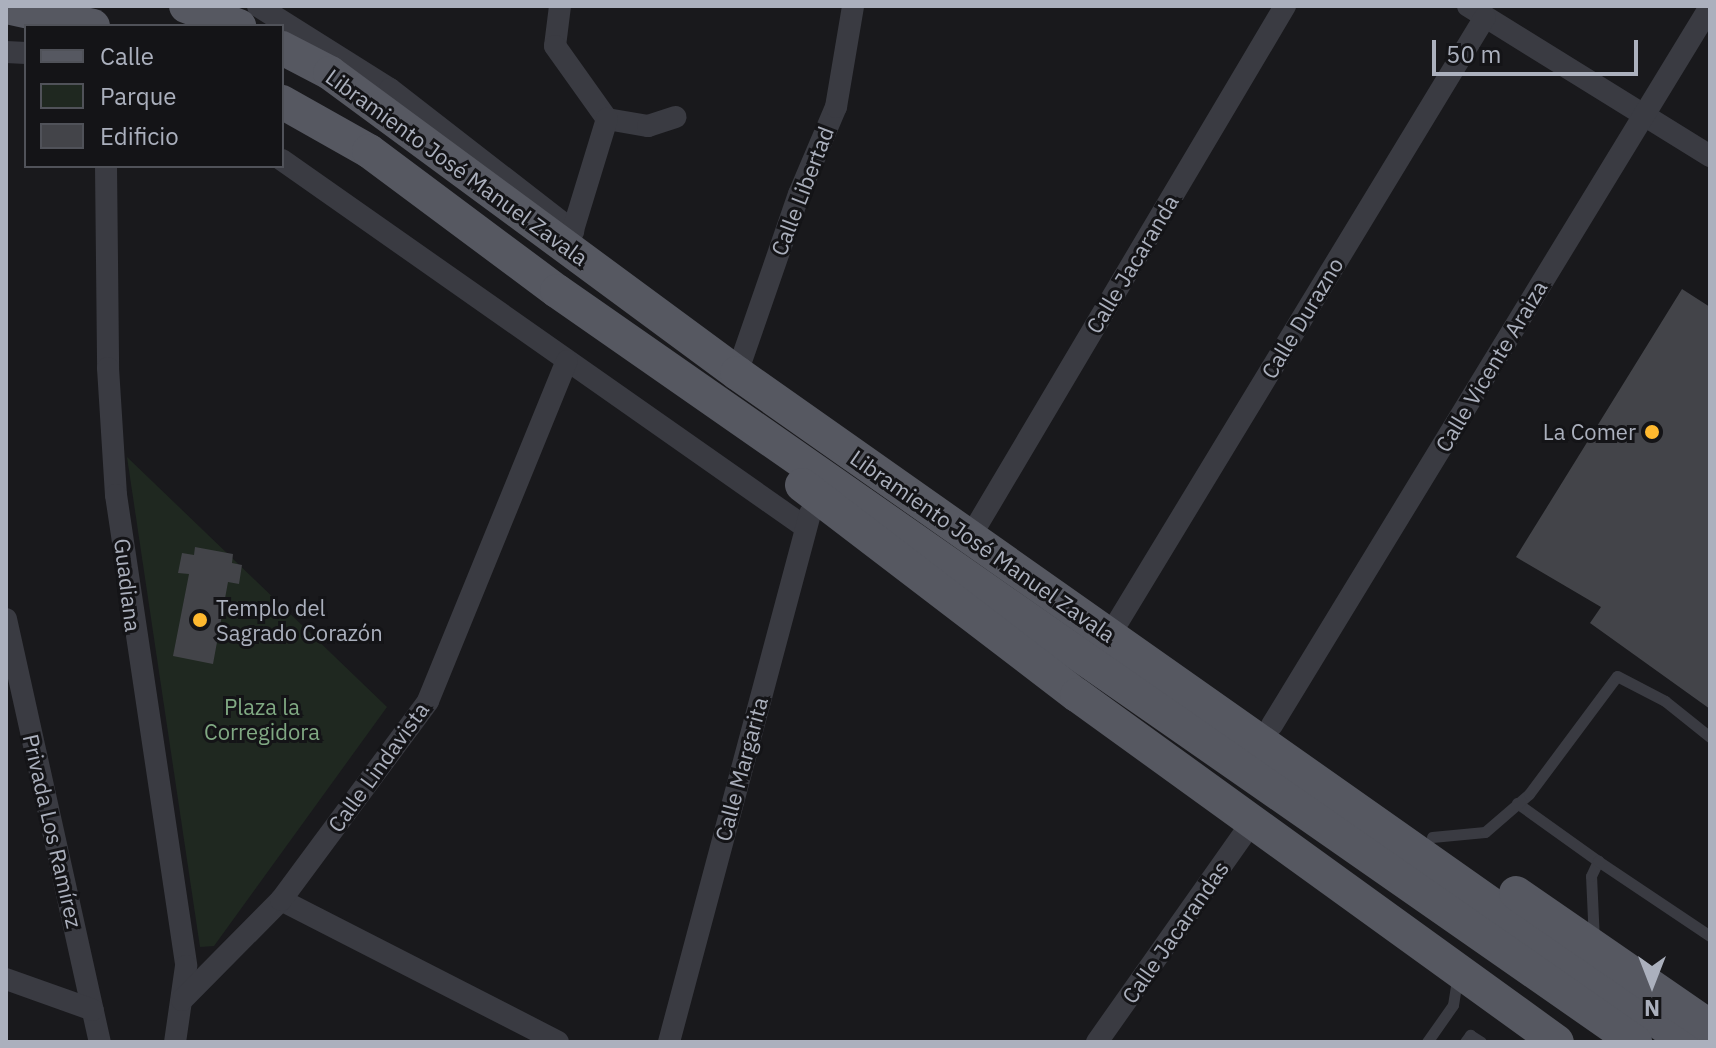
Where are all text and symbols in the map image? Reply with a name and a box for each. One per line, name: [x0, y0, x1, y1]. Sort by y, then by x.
legend: [24, 24, 284, 168]
scale bar: [1436, 24, 1642, 74]
text: 50 m: [1446, 38, 1501, 70]
text: Calle: [100, 40, 154, 72]
street label: Libramiento José Manuel Zavala: [321, 63, 593, 271]
text: Parque: [100, 80, 177, 112]
text: Edificio: [100, 120, 179, 152]
street label: Calle Libertad: [765, 123, 839, 259]
street label: Calle Jacaranda: [1080, 190, 1184, 338]
street label: Calle Durazno: [1256, 253, 1348, 383]
street label: Calle Vicente Araiza: [1429, 276, 1553, 456]
place label: La Comer: [1543, 419, 1636, 445]
marker: La Comer: [1643, 423, 1661, 441]
street label: Libramiento José Manuel Zavala: [845, 444, 1121, 648]
street label: Guadiana: [109, 537, 147, 633]
place label: Templo del Sagrado Corazón: [216, 594, 383, 646]
marker: Templo del Sagrado Corazón: [191, 611, 209, 629]
park label: Plaza la Corregidora: [204, 693, 320, 744]
street label: Calle Margarita: [709, 694, 773, 844]
street label: Calle Lindavista: [322, 697, 434, 837]
street label: Privada Los Ramírez: [18, 731, 88, 931]
street label: Calle Jacarandas: [1116, 856, 1234, 1008]
north arrow: [1612, 944, 1692, 1024]
text: N: [1644, 994, 1660, 1023]

